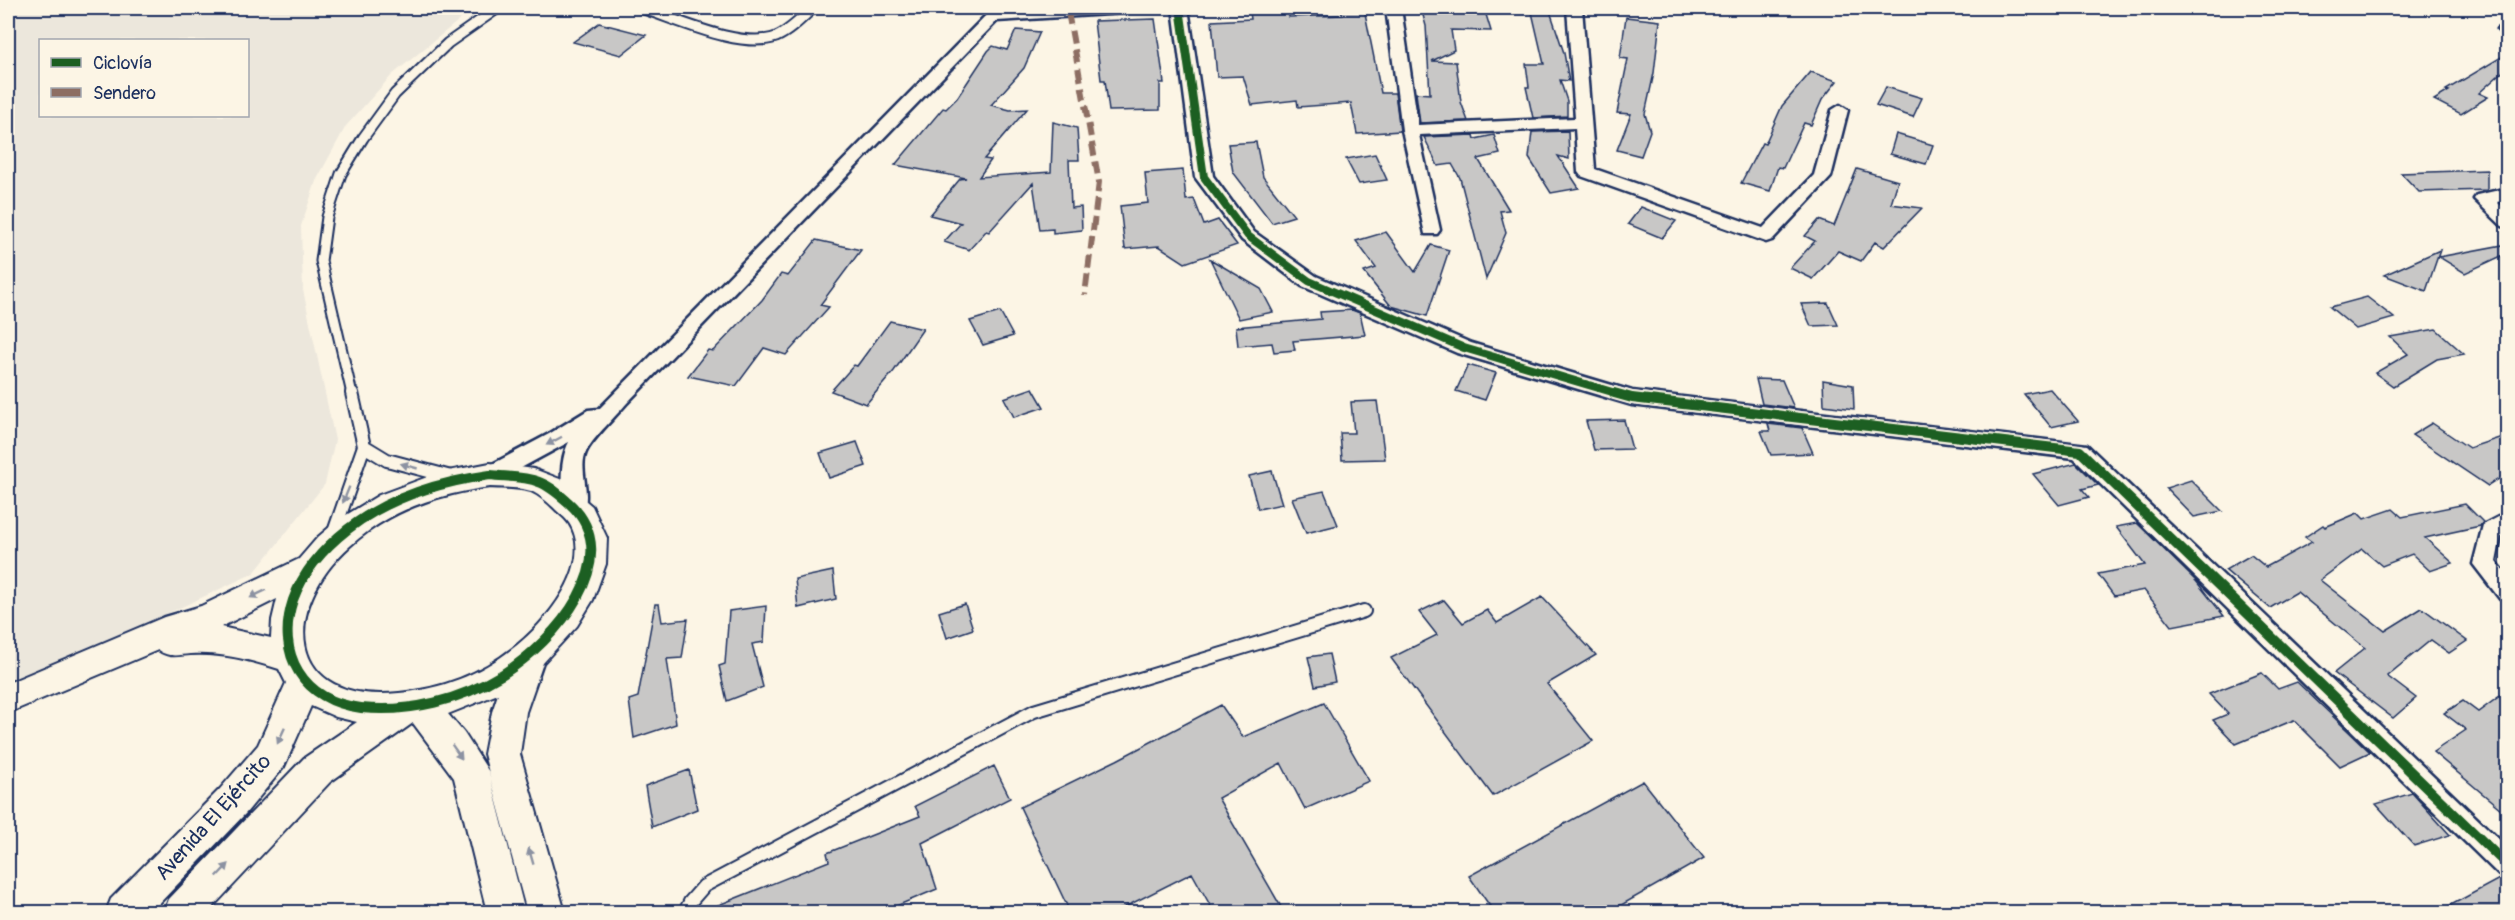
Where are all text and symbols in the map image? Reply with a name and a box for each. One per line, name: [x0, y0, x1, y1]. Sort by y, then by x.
legend: [39, 39, 249, 117]
text: Ciclovía: [93, 52, 152, 75]
text: Sendero: [93, 82, 156, 105]
one-way arrow: [545, 436, 562, 446]
one-way arrow: [400, 461, 418, 470]
one-way arrow: [341, 487, 351, 505]
one-way arrow: [250, 590, 267, 599]
one-way arrow: [276, 727, 285, 744]
one-way arrow: [451, 743, 463, 759]
street label: Avenida El Ejército: [149, 748, 277, 886]
one-way arrow: [526, 847, 535, 865]
one-way arrow: [216, 863, 229, 878]

